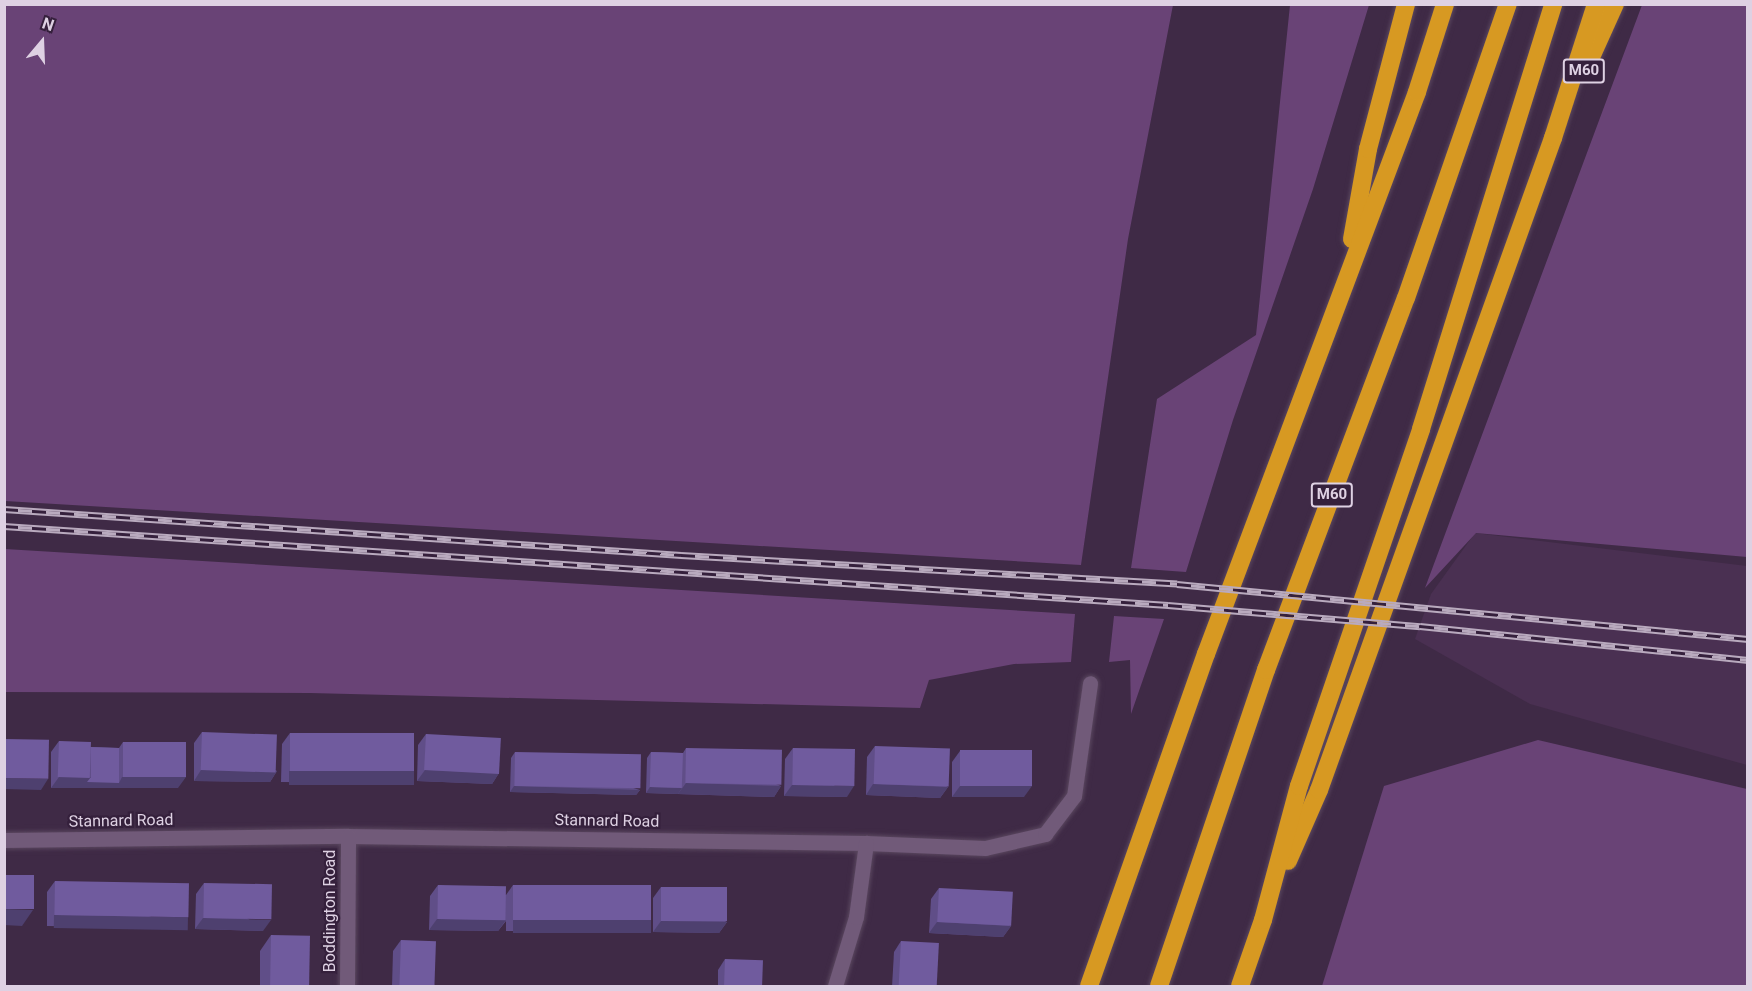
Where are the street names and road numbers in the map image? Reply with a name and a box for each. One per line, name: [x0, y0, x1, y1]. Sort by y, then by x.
road number: M60: [1562, 59, 1606, 83]
road number: M60: [1310, 483, 1354, 507]
street label: Stannard Road: [68, 810, 174, 832]
street label: Stannard Road: [554, 810, 660, 832]
street label: Boddington Road: [320, 850, 340, 972]

